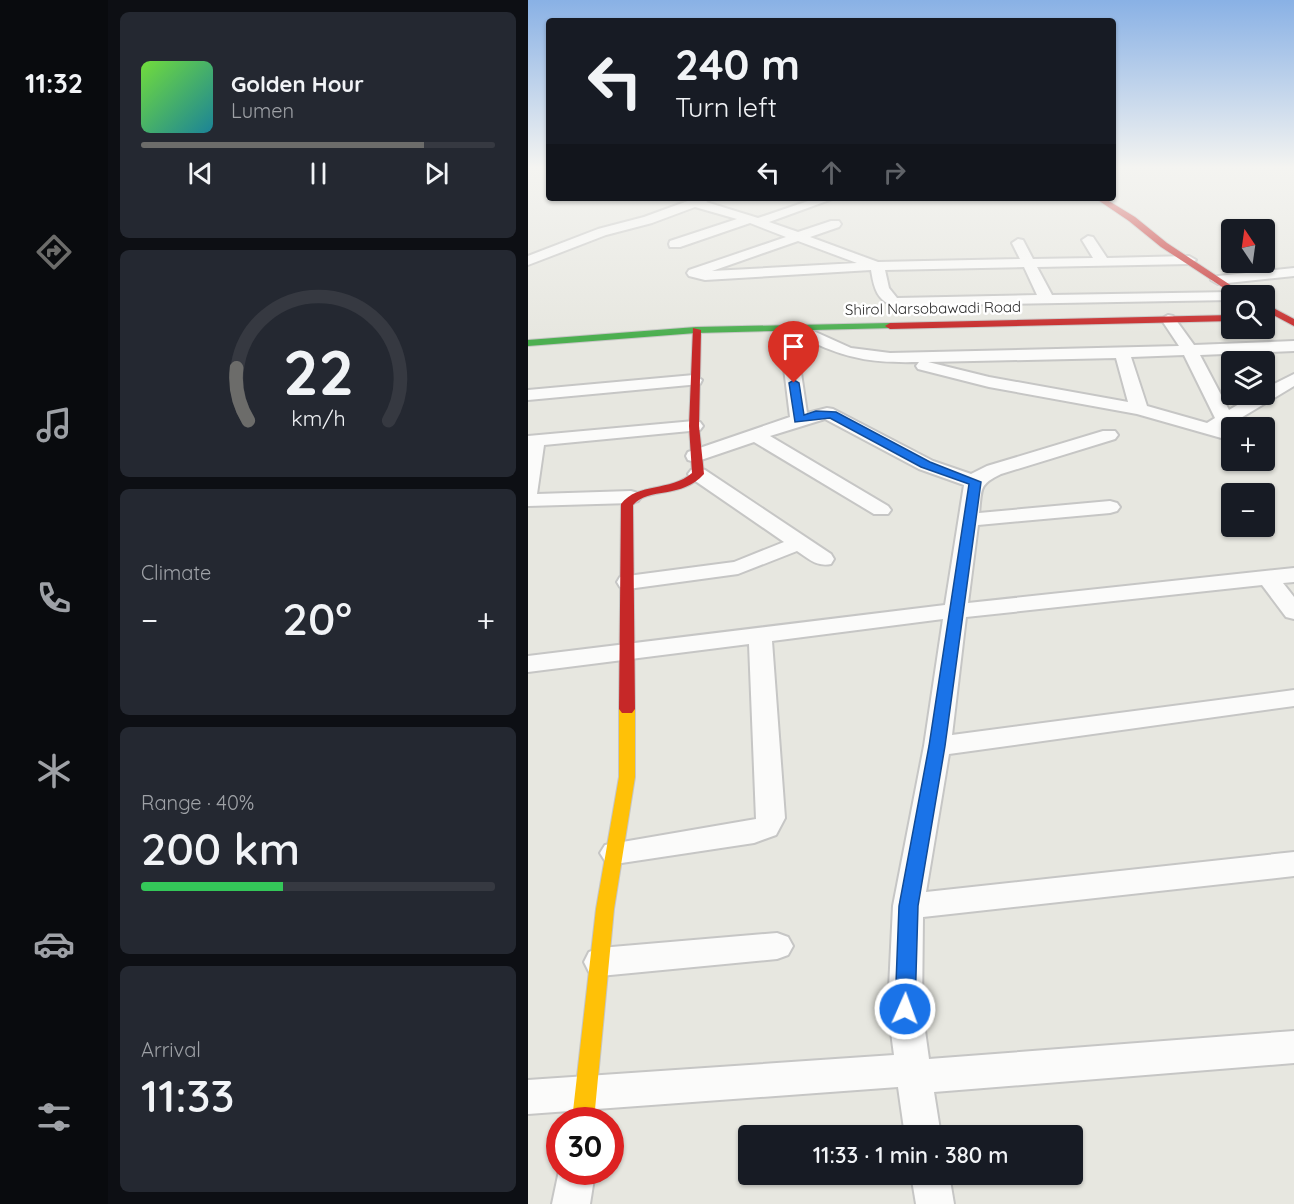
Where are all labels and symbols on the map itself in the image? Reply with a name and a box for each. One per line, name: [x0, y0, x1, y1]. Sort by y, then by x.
north arrow: [1221, 219, 1275, 273]
street label: Shirol Narsobawadi Road: [845, 297, 1021, 319]
pin: [768, 321, 819, 383]
position arrow: [873, 977, 937, 1041]
speed limit sign: 30: [546, 1107, 624, 1185]

